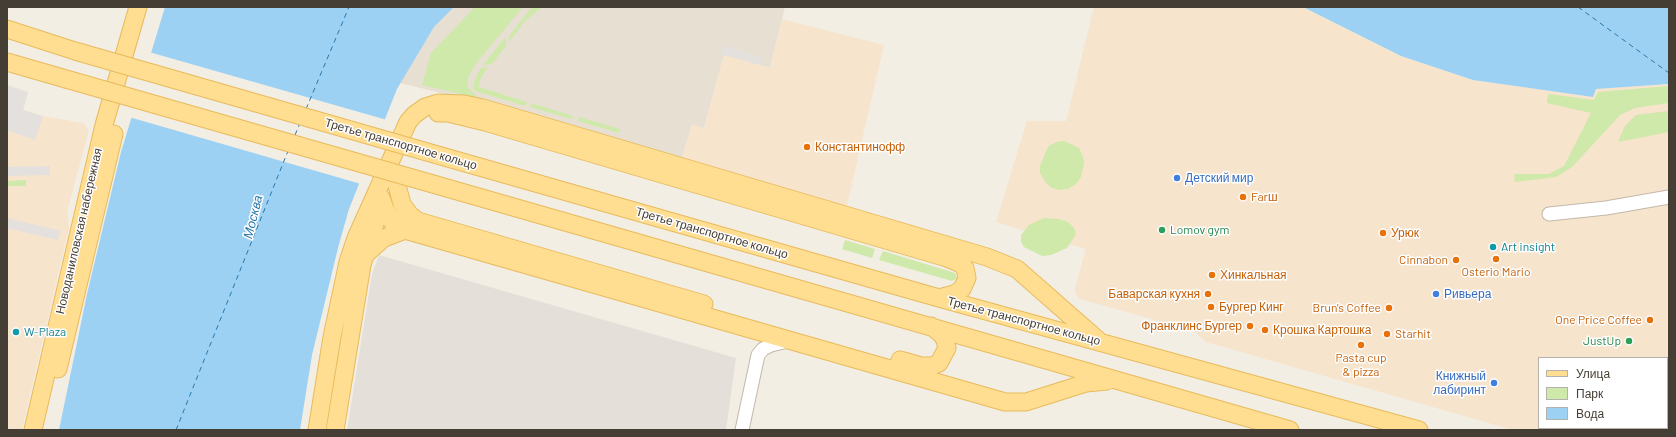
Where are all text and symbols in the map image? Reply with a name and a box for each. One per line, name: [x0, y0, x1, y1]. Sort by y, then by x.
street label: Третье транспортное кольцо: [323, 115, 479, 173]
place label: Константинофф: [815, 140, 905, 154]
marker: Константинофф: [802, 142, 812, 152]
street label: Новоданиловская набережная: [53, 147, 105, 315]
place label: Детский мир: [1185, 171, 1253, 185]
marker: Детский мир: [1172, 173, 1182, 183]
place label: Farш: [1251, 190, 1278, 204]
marker: Farш: [1238, 192, 1248, 202]
water label: Москва: [240, 194, 266, 240]
street label: Третье транспортное кольцо: [634, 204, 790, 262]
place label: Lomov gym: [1170, 223, 1229, 237]
marker: Lomov gym: [1157, 225, 1167, 235]
place label: Урюк: [1391, 226, 1419, 240]
marker: Урюк: [1378, 228, 1388, 238]
place label: Art insight: [1501, 240, 1555, 254]
marker: Art insight: [1488, 242, 1498, 252]
place label: Cinnabon: [1399, 253, 1448, 267]
marker: Osterio Mario: [1491, 254, 1501, 264]
marker: Cinnabon: [1451, 255, 1461, 265]
place label: Osterio Mario: [1462, 265, 1530, 279]
place label: Хинкальная: [1220, 268, 1287, 282]
marker: Хинкальная: [1207, 270, 1217, 280]
place label: Баварская кухня: [1108, 287, 1200, 301]
place label: Ривьера: [1444, 287, 1491, 301]
marker: Баварская кухня: [1203, 289, 1213, 299]
marker: Ривьера: [1431, 289, 1441, 299]
street label: Третье транспортное кольцо: [946, 294, 1102, 348]
place label: Бургер Кинг: [1219, 300, 1284, 314]
place label: Brun's Coffee: [1313, 301, 1381, 315]
marker: Бургер Кинг: [1206, 302, 1216, 312]
marker: Brun's Coffee: [1384, 303, 1394, 313]
place label: One Price Coffee: [1555, 313, 1642, 327]
marker: One Price Coffee: [1645, 315, 1655, 325]
place label: Франклинс Бургер: [1141, 319, 1242, 333]
marker: Франклинс Бургер: [1245, 321, 1255, 331]
place label: Крошка Картошка: [1273, 323, 1371, 337]
place label: W-Plaza: [24, 325, 66, 339]
marker: Крошка Картошка: [1260, 325, 1270, 335]
marker: W-Plaza: [11, 327, 21, 337]
place label: Starhit: [1395, 327, 1431, 341]
marker: Starhit: [1382, 329, 1392, 339]
place label: JustUp: [1583, 334, 1621, 348]
marker: JustUp: [1624, 336, 1634, 346]
marker: Pasta cup & pizza: [1356, 340, 1366, 350]
place label: Pasta cup & pizza: [1335, 351, 1387, 379]
legend: [1538, 357, 1668, 429]
text: Улица: [1576, 366, 1610, 380]
place label: Книжный лабиринт: [1433, 369, 1486, 397]
marker: Книжный лабиринт: [1489, 378, 1499, 388]
text: Парк: [1576, 386, 1603, 400]
text: Вода: [1576, 406, 1604, 420]

